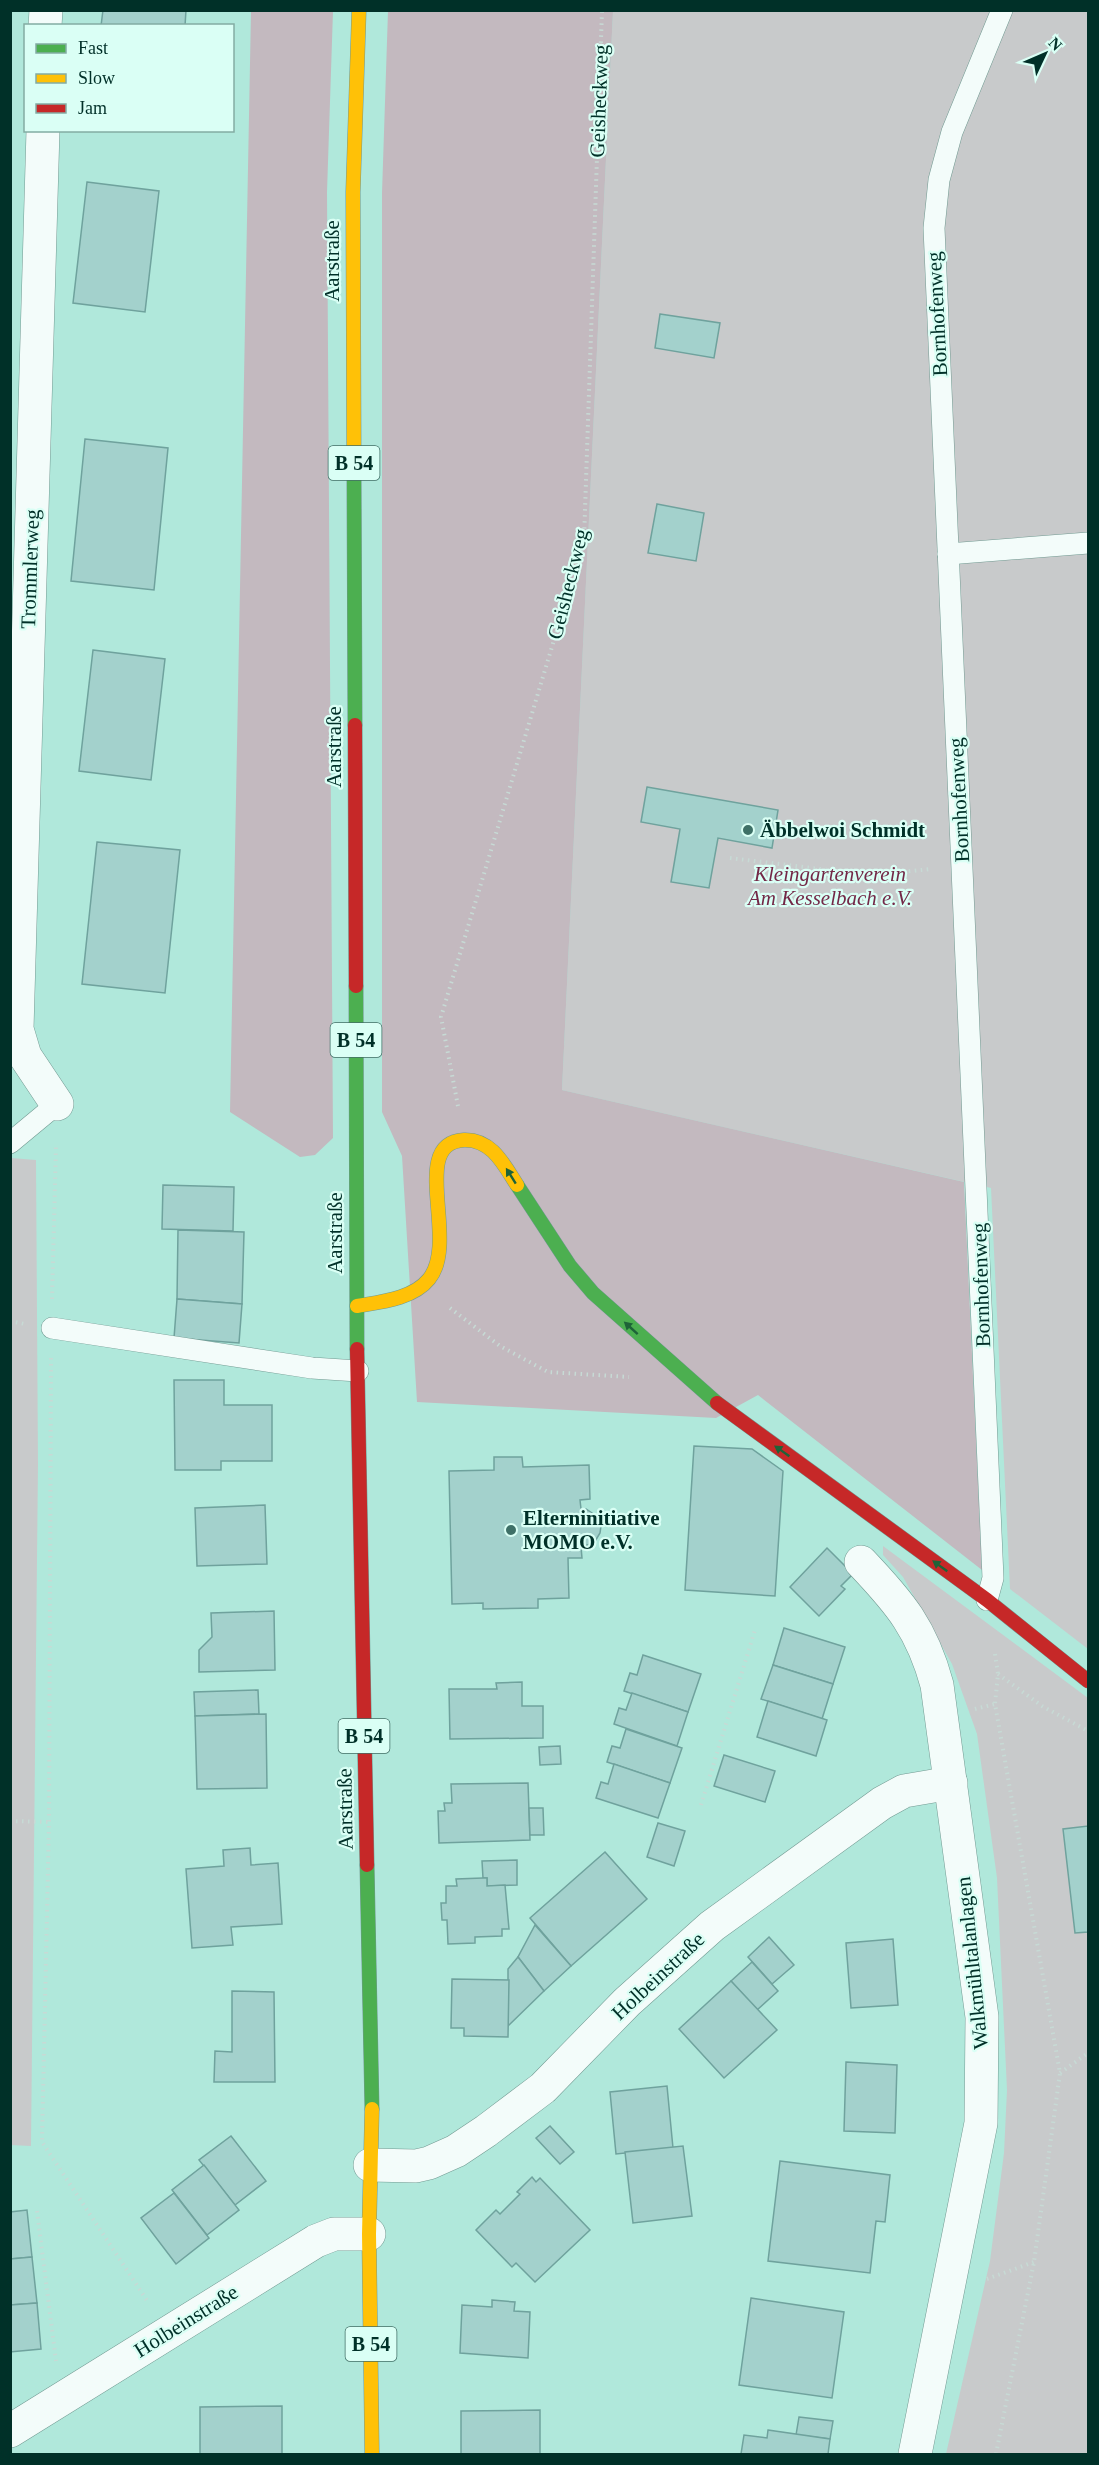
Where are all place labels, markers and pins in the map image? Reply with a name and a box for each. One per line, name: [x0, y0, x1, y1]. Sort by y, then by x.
place label: Äbbelwoi Schmidt: [760, 818, 925, 842]
marker: Äbbelwoi Schmidt: [741, 823, 755, 837]
place label: Elterninitiative MOMO e.V.: [523, 1506, 659, 1554]
marker: Elterninitiative MOMO e.V.: [504, 1523, 518, 1537]

